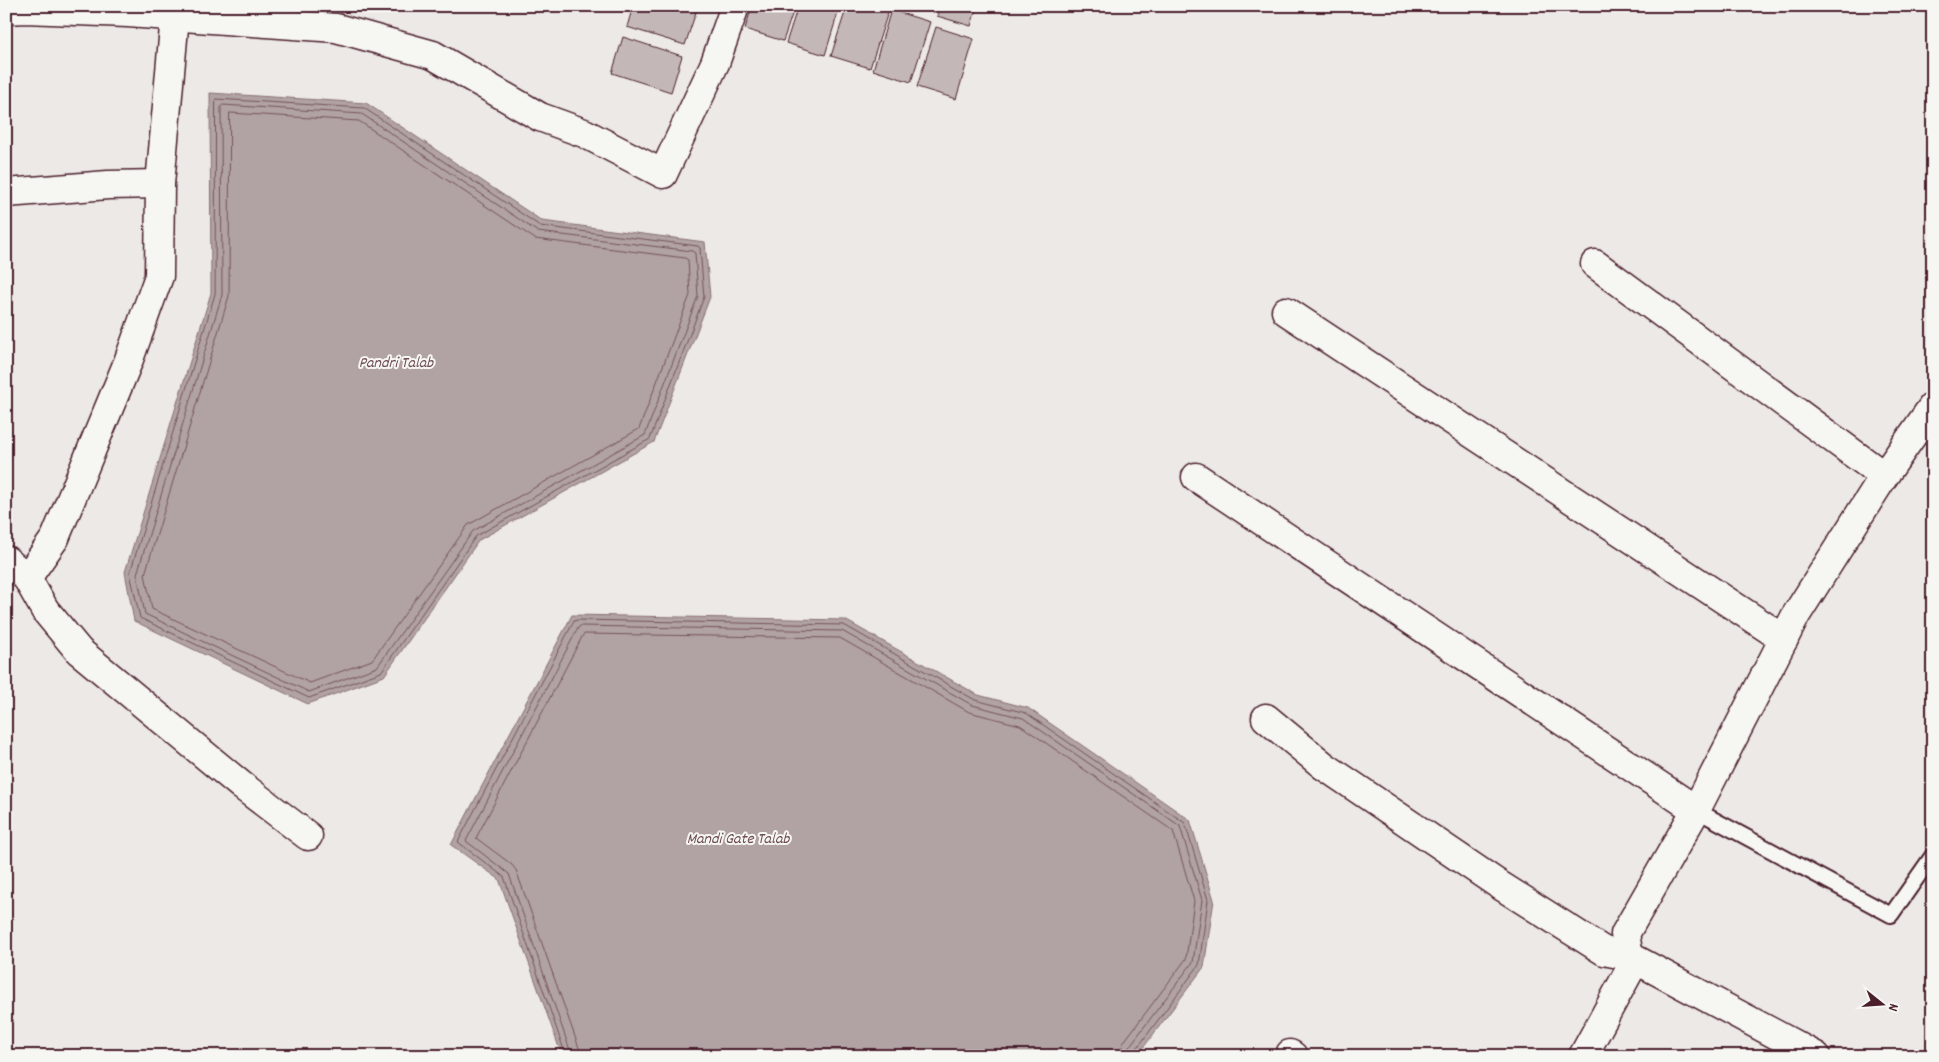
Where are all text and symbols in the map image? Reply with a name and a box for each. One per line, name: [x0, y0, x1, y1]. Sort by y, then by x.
water label: Pandri Talab: [359, 352, 435, 375]
water label: Mandi Gate Talab: [687, 828, 791, 851]
north arrow: [1856, 980, 1906, 1030]
text: N: [1882, 1001, 1903, 1014]

